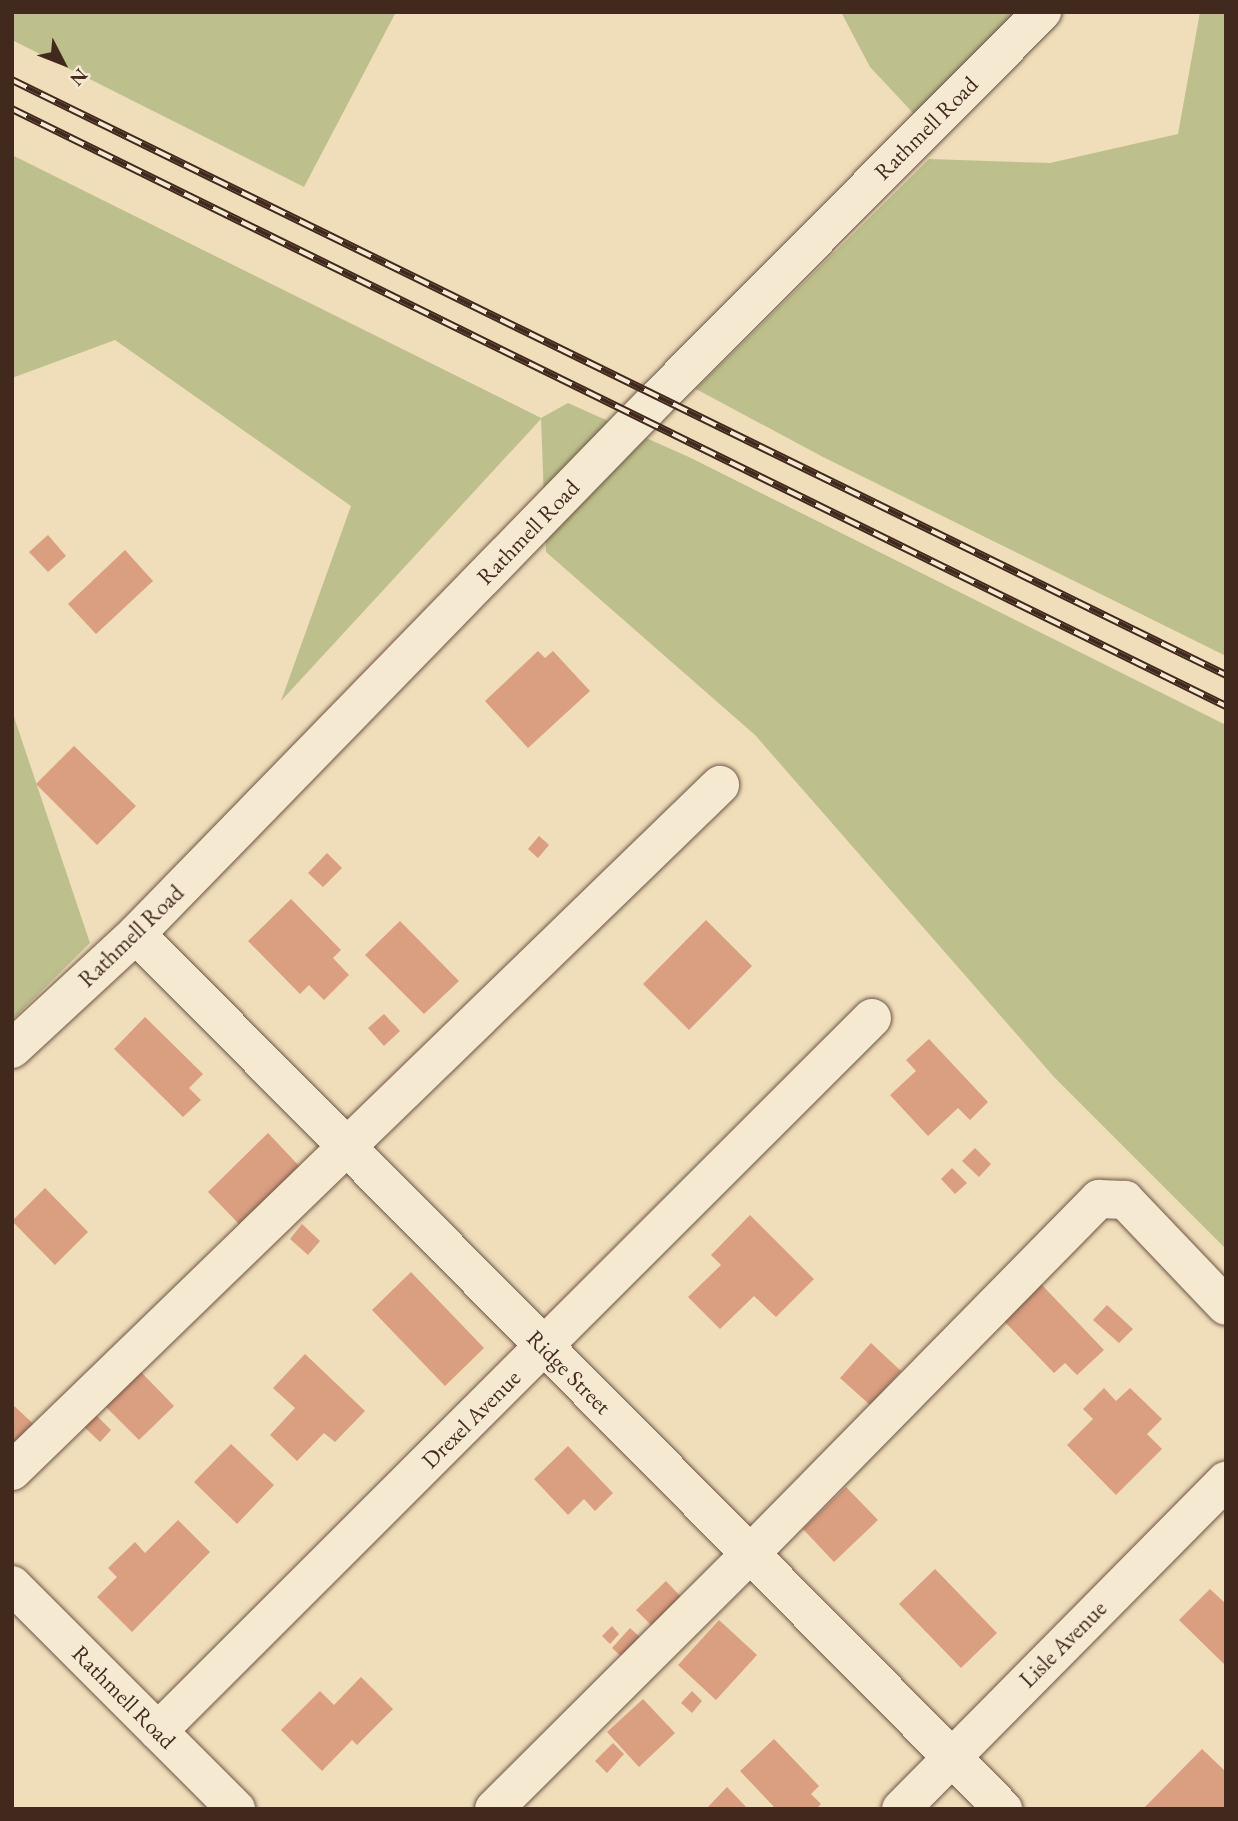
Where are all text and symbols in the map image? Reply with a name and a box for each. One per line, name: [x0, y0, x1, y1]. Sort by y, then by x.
north arrow: [28, 28, 98, 98]
text: N: [65, 63, 93, 91]
street label: Rathmell Road: [868, 70, 984, 186]
street label: Rathmell Road: [471, 474, 585, 590]
street label: Rathmell Road: [73, 879, 189, 993]
street label: Ridge Street: [521, 1324, 617, 1420]
street label: Drexel Avenue: [416, 1364, 526, 1474]
street label: Lisle Avenue: [1014, 1595, 1112, 1693]
street label: Rathmell Road: [66, 1639, 182, 1755]

